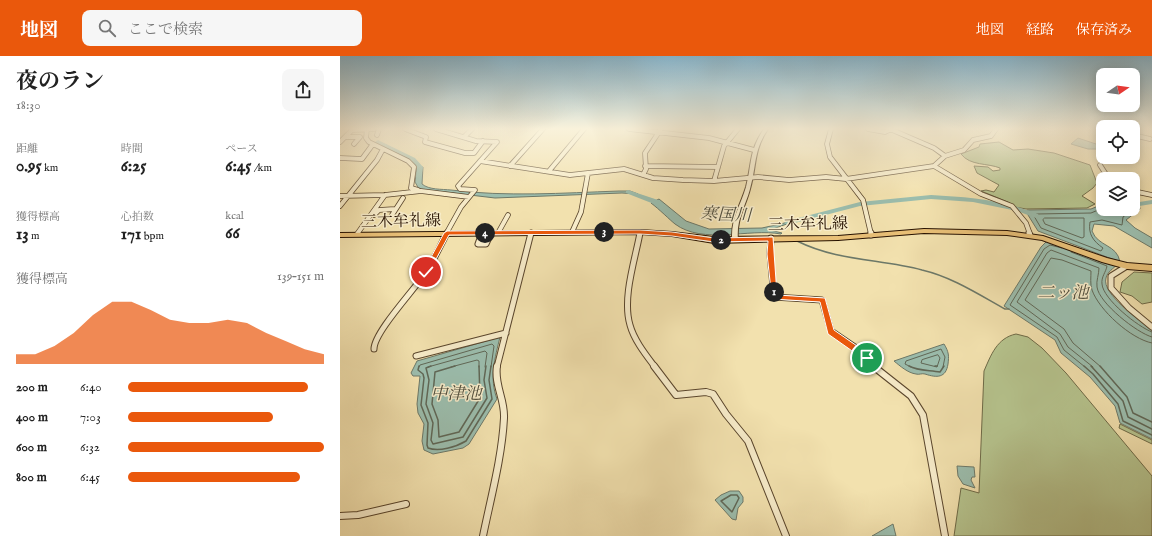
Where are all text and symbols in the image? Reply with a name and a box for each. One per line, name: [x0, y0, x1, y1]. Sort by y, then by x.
search box: [82, 10, 362, 46]
icon: search: [96, 17, 118, 39]
text: 地図: [20, 19, 58, 43]
text: ここで検索: [128, 20, 203, 39]
text: 地図: [976, 21, 1004, 39]
text: 経路: [1026, 21, 1054, 39]
text: 保存済み: [1076, 21, 1132, 39]
text: 夜のラン: [16, 68, 104, 96]
north arrow: [1096, 68, 1140, 112]
map controls: [1096, 68, 1140, 216]
button: share: [282, 69, 324, 111]
text: 18:30: [16, 97, 41, 114]
button: locate: [1096, 120, 1140, 164]
text: 距離: [16, 142, 38, 156]
text: 時間: [121, 142, 143, 156]
text: ペース: [225, 142, 258, 156]
text: 0.95: [16, 156, 42, 177]
text: 6:25: [121, 156, 146, 177]
text: 6:45: [225, 156, 251, 177]
text: km: [42, 161, 58, 175]
text: /km: [251, 161, 272, 175]
button: layers: [1096, 172, 1140, 216]
water label: 寒国川: [700, 204, 754, 227]
text: kcal: [225, 209, 244, 223]
text: 獲得標高: [16, 210, 60, 224]
text: 心拍数: [121, 210, 154, 224]
street label: 三木牟礼線: [361, 211, 441, 233]
street label: 三木牟礼線: [768, 214, 848, 236]
pin: 3: [594, 222, 614, 242]
text: 66: [225, 223, 240, 244]
pin: 4: [475, 223, 495, 243]
text: 13: [16, 224, 29, 245]
text: 171: [121, 224, 141, 245]
text: 3: [602, 225, 606, 239]
text: 4: [482, 226, 488, 240]
text: m: [29, 229, 40, 243]
text: bpm: [141, 229, 164, 243]
pin: 2: [711, 230, 731, 250]
text: 2: [718, 233, 724, 247]
pin: [409, 255, 443, 289]
icon: check: [415, 261, 437, 283]
text: 139–151 m: [277, 268, 324, 285]
text: 獲得標高: [16, 271, 68, 288]
pin: 1: [764, 282, 784, 302]
water label: 二ッ池: [1038, 283, 1090, 304]
text: 1: [772, 285, 776, 299]
pin: [850, 341, 884, 375]
icon: arrive: [856, 347, 878, 369]
text: 200 m: [16, 379, 48, 396]
text: 6:40: [80, 379, 102, 396]
water label: 中津池: [431, 384, 483, 405]
text: 400 m: [16, 409, 48, 426]
text: 7:03: [80, 409, 101, 426]
text: 600 m: [16, 439, 47, 456]
text: 6:32: [80, 439, 100, 456]
text: 800 m: [16, 469, 47, 486]
text: 6:45: [80, 469, 100, 486]

